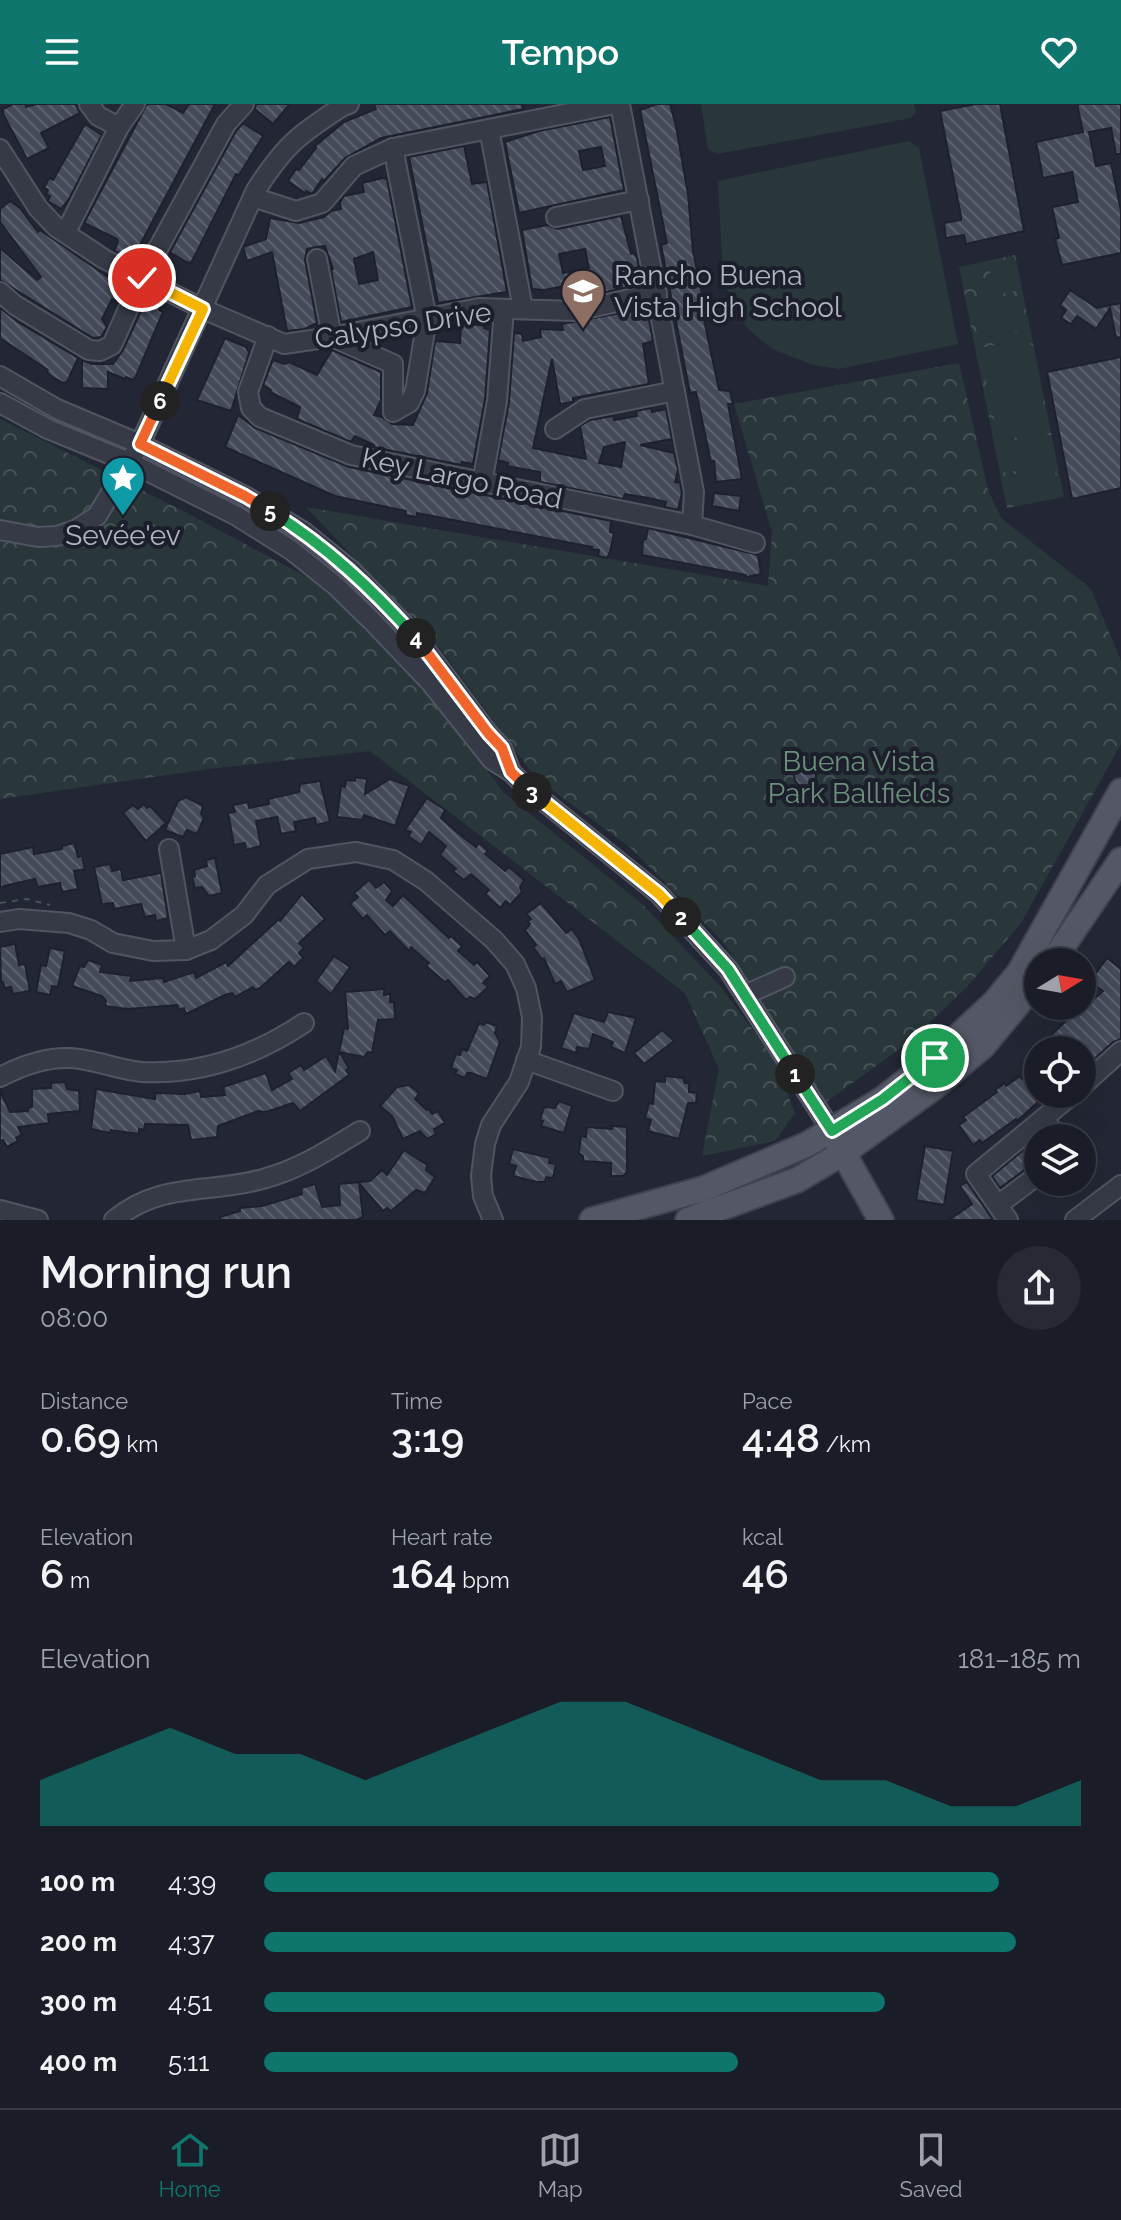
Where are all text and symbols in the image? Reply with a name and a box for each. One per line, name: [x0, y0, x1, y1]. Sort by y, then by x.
icon: menu: [40, 30, 84, 74]
icon: heart: [1037, 30, 1081, 74]
text: Tempo: [502, 31, 619, 73]
pin: [108, 244, 176, 312]
icon: check: [120, 256, 164, 300]
place label: Rancho Buena Vista High School: [614, 259, 842, 324]
school or university icon: Rancho Buena Vista High School: [559, 267, 607, 330]
street label: Calypso Drive: [312, 295, 494, 356]
pin: 6: [140, 381, 180, 421]
text: 6: [153, 388, 167, 414]
street label: Key Largo Road: [359, 441, 565, 516]
place icon: Sevée'ev: [99, 454, 147, 517]
pin: 5: [250, 491, 290, 531]
text: 5: [264, 498, 276, 524]
place label: Sevée'ev: [65, 519, 181, 552]
pin: 4: [396, 618, 436, 658]
text: 4: [410, 625, 422, 651]
park label: Buena Vista Park Ballfields: [768, 745, 950, 810]
pin: 3: [512, 772, 552, 812]
text: 3: [526, 779, 538, 805]
pin: 2: [661, 897, 701, 937]
text: 2: [675, 904, 687, 930]
north arrow: [1024, 948, 1096, 1020]
map controls: [1024, 948, 1096, 1196]
pin: [901, 1024, 969, 1092]
icon: arrive: [913, 1036, 957, 1080]
button: locate: [1024, 1036, 1096, 1108]
pin: 1: [775, 1054, 815, 1094]
text: 1: [790, 1061, 800, 1087]
button: layers: [1024, 1124, 1096, 1196]
button: share: [997, 1246, 1081, 1330]
text: Morning run: [40, 1247, 292, 1298]
text: 08:00: [40, 1303, 108, 1333]
text: Distance: [40, 1388, 128, 1414]
text: Time: [391, 1388, 442, 1414]
text: Pace: [742, 1388, 792, 1414]
text: 0.69: [40, 1414, 121, 1461]
text: 3:19: [391, 1414, 464, 1461]
text: 4:48: [742, 1414, 820, 1461]
text: km: [121, 1431, 158, 1457]
text: /km: [820, 1431, 871, 1457]
text: Elevation: [40, 1524, 133, 1550]
text: Heart rate: [391, 1524, 492, 1550]
text: kcal: [742, 1524, 783, 1550]
text: 6: [40, 1550, 64, 1597]
text: 164: [391, 1550, 457, 1597]
text: 46: [742, 1550, 789, 1597]
text: m: [64, 1567, 90, 1593]
text: bpm: [457, 1567, 510, 1593]
text: Elevation: [40, 1644, 150, 1674]
text: 181–185 m: [958, 1644, 1081, 1674]
text: 100 m: [40, 1867, 115, 1897]
text: 4:39: [168, 1867, 216, 1897]
text: 200 m: [40, 1927, 117, 1957]
text: 4:37: [168, 1927, 215, 1957]
text: 300 m: [40, 1987, 117, 2017]
text: 4:51: [168, 1987, 212, 2017]
text: 400 m: [40, 2047, 117, 2077]
text: 5:11: [168, 2047, 209, 2077]
tab: Home: [159, 2128, 221, 2202]
tab: Map: [538, 2128, 583, 2202]
tab: Saved: [900, 2128, 962, 2202]

